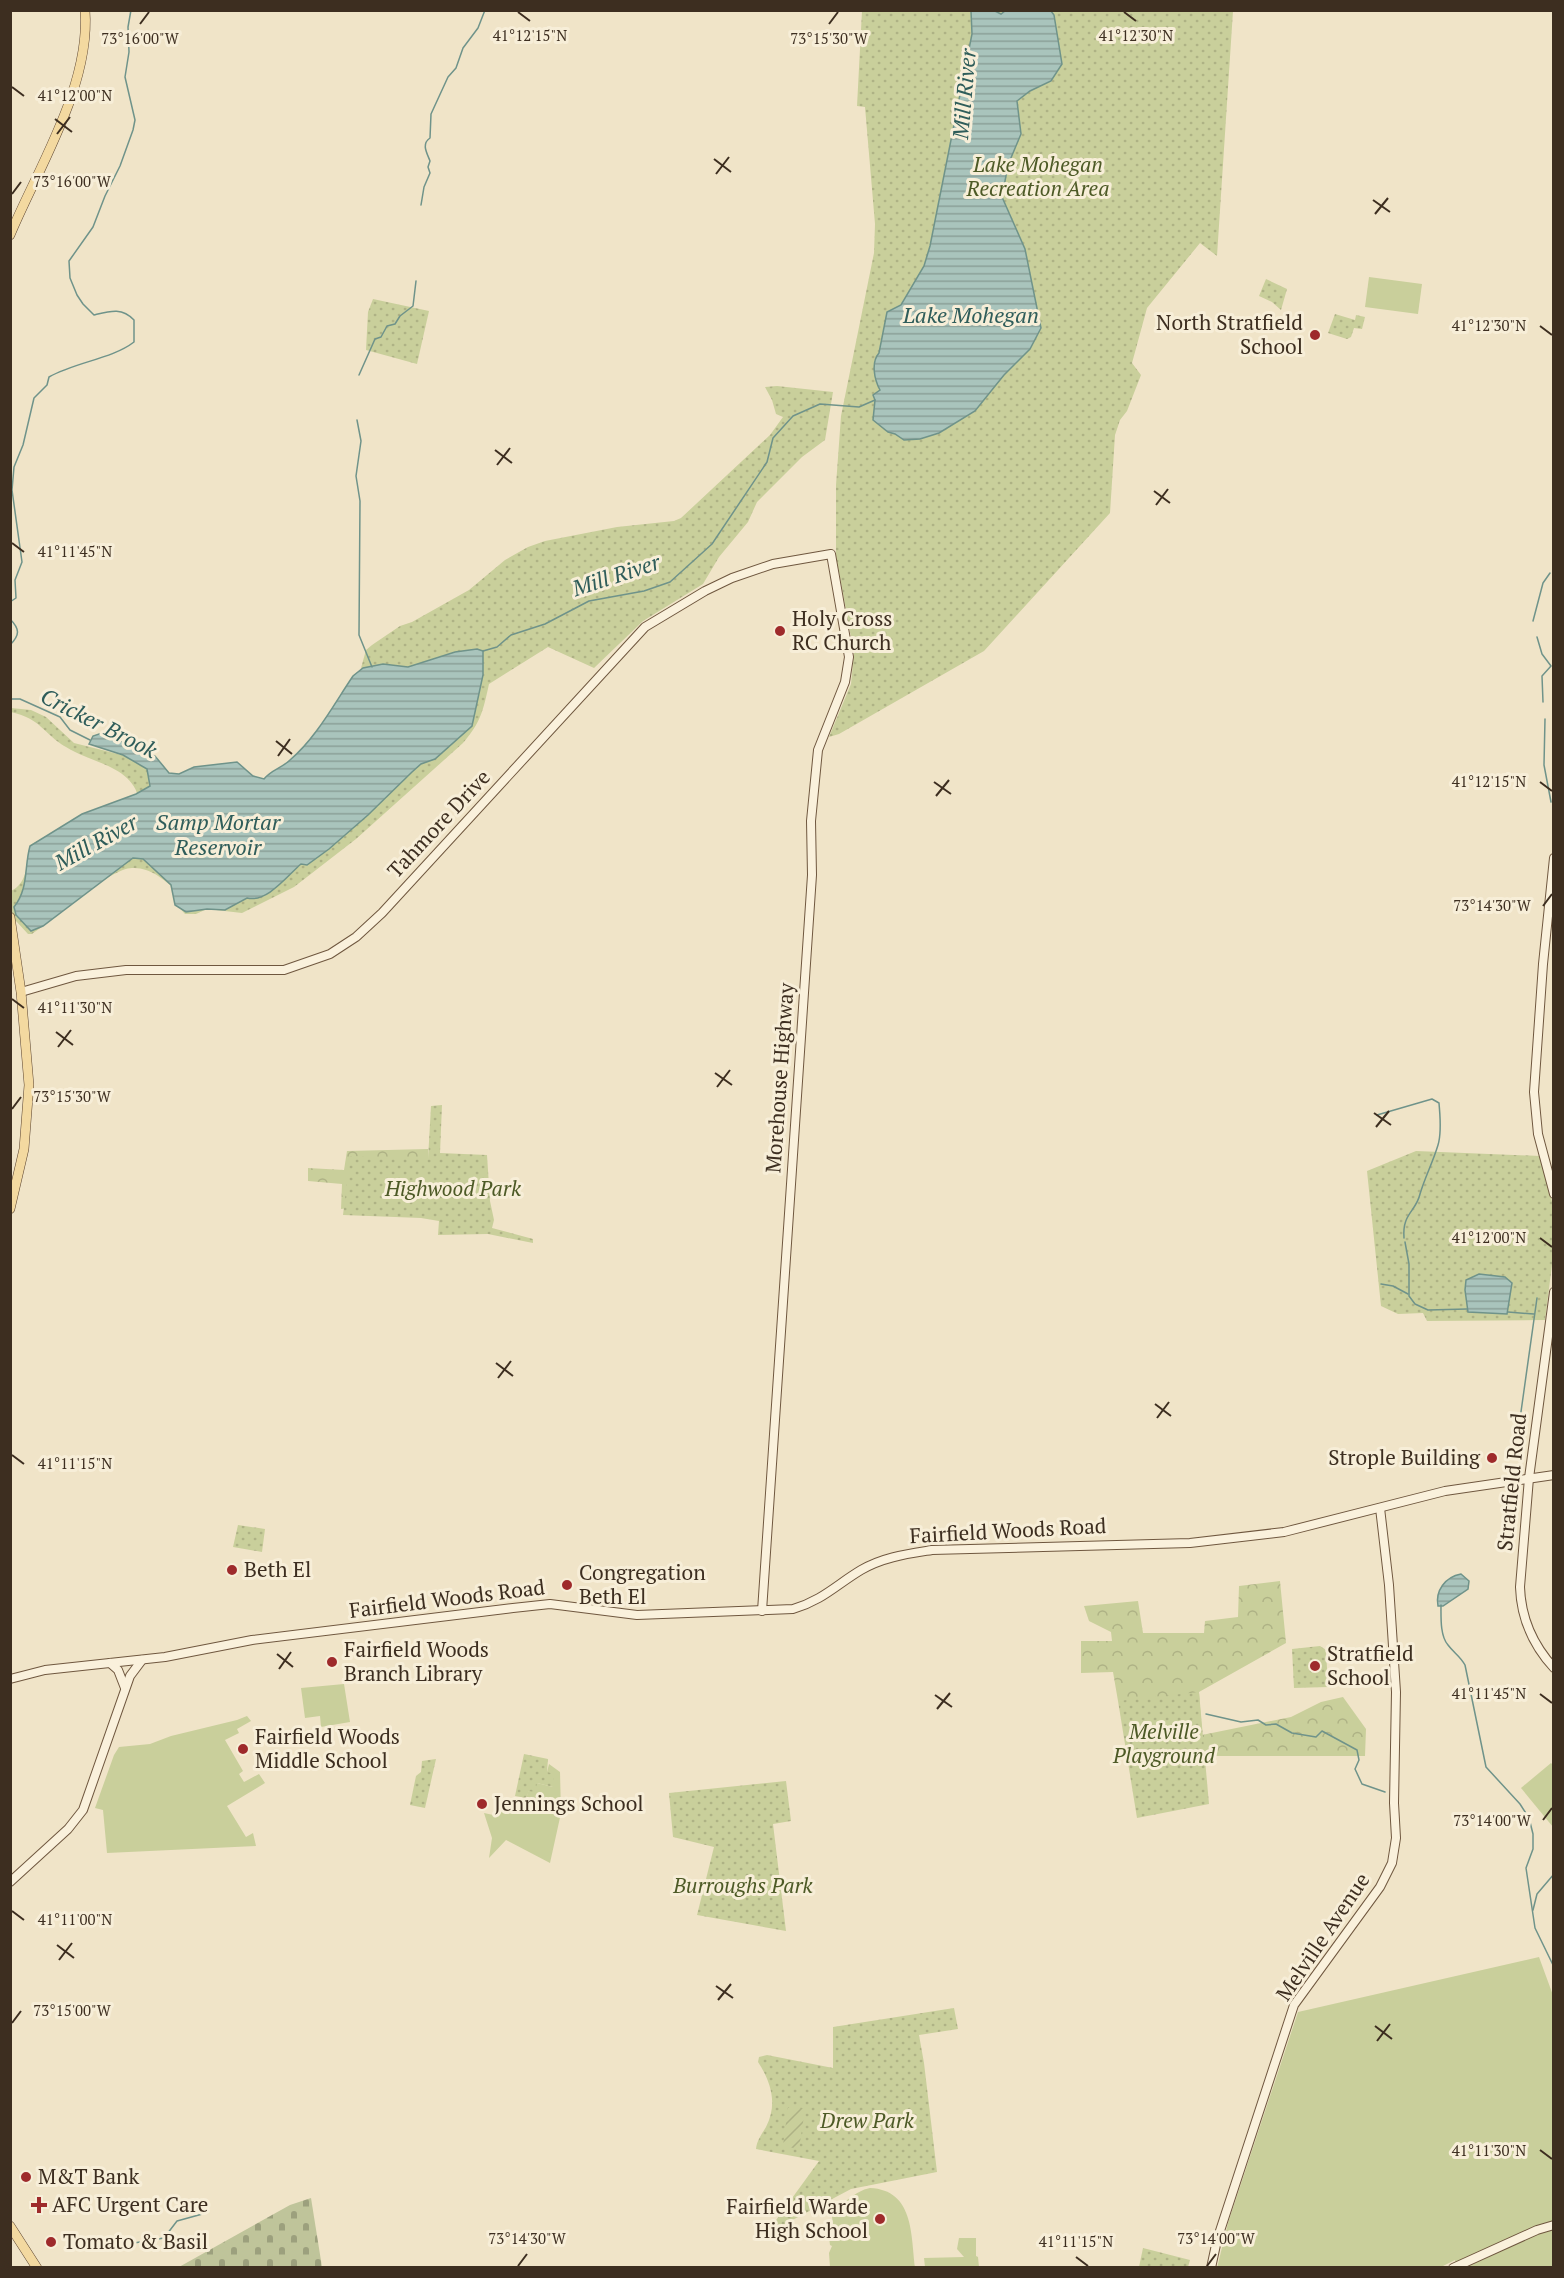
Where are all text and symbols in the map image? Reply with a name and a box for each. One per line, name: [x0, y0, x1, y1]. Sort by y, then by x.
text: 41°12'15"N: [493, 25, 567, 45]
text: 41°12'30"N: [1099, 25, 1173, 45]
text: 73°16'00"W: [101, 28, 180, 48]
text: 73°15'30"W: [790, 28, 869, 48]
water label: Mill River: [945, 46, 982, 141]
text: 41°12'00"N: [38, 85, 112, 105]
park label: Lake Mohegan Recreation Area: [966, 150, 1109, 202]
text: 73°16'00"W: [33, 171, 112, 191]
water label: Lake Mohegan: [902, 300, 1039, 329]
place label: North Stratfield School: [1156, 308, 1303, 360]
text: 41°12'30"N: [1452, 315, 1526, 335]
marker: North Stratfield School: [1308, 328, 1322, 342]
text: 41°11'45"N: [38, 541, 112, 561]
water label: Mill River: [567, 546, 665, 603]
place label: Holy Cross RC Church: [792, 604, 892, 656]
marker: Holy Cross RC Church: [773, 624, 787, 638]
water label: Cricker Brook: [36, 681, 163, 764]
street label: Tahmore Drive: [381, 763, 496, 884]
text: 41°12'15"N: [1452, 771, 1526, 791]
water label: Mill River: [48, 806, 144, 877]
water label: Samp Mortar Reservoir: [156, 807, 282, 861]
text: 73°14'30"W: [1453, 895, 1532, 915]
street label: Morehouse Highway: [758, 981, 800, 1174]
text: 41°11'30"N: [38, 997, 112, 1017]
text: 73°15'30"W: [33, 1086, 112, 1106]
park label: Highwood Park: [384, 1174, 522, 1202]
text: 41°12'00"N: [1452, 1227, 1526, 1247]
street label: Stratfield Road: [1490, 1411, 1532, 1552]
place label: Strople Building: [1328, 1443, 1481, 1471]
marker: Strople Building: [1485, 1451, 1499, 1465]
text: 41°11'15"N: [38, 1453, 112, 1473]
street label: Fairfield Woods Road: [909, 1511, 1107, 1549]
place label: Beth El: [244, 1555, 311, 1583]
place label: Congregation Beth El: [579, 1558, 706, 1610]
marker: Beth El: [225, 1563, 239, 1577]
street label: Fairfield Woods Road: [347, 1572, 547, 1624]
marker: Congregation Beth El: [560, 1578, 574, 1592]
place label: Fairfield Woods Branch Library: [344, 1635, 489, 1687]
place label: Stratfield School: [1327, 1639, 1414, 1691]
marker: Fairfield Woods Branch Library: [325, 1655, 339, 1669]
marker: Stratfield School: [1308, 1659, 1322, 1673]
text: 41°11'45"N: [1452, 1683, 1526, 1703]
park label: Melville Playground: [1112, 1717, 1216, 1769]
place label: Fairfield Woods Middle School: [255, 1722, 400, 1774]
marker: Fairfield Woods Middle School: [236, 1742, 250, 1756]
place label: Jennings School: [494, 1789, 644, 1817]
marker: Jennings School: [475, 1797, 489, 1811]
text: 73°14'00"W: [1453, 1810, 1532, 1830]
street label: Melville Avenue: [1269, 1867, 1375, 2006]
park label: Burroughs Park: [672, 1871, 814, 1899]
text: 41°11'00"N: [38, 1909, 112, 1929]
text: 73°15'00"W: [33, 2000, 112, 2020]
park label: Drew Park: [819, 2106, 915, 2134]
text: 41°11'30"N: [1452, 2140, 1526, 2160]
place label: M&T Bank: [38, 2162, 140, 2190]
marker: M&T Bank: [19, 2170, 33, 2184]
place label: AFC Urgent Care: [52, 2190, 208, 2218]
place label: Fairfield Warde High School: [726, 2192, 868, 2244]
marker: AFC Urgent Care: [30, 2196, 48, 2214]
marker: Fairfield Warde High School: [873, 2212, 887, 2226]
place label: Tomato & Basil: [63, 2227, 208, 2255]
text: 73°14'30"W: [488, 2228, 567, 2248]
text: 73°14'00"W: [1177, 2228, 1256, 2248]
text: 41°11'15"N: [1039, 2231, 1113, 2251]
marker: Tomato & Basil: [44, 2235, 58, 2249]

